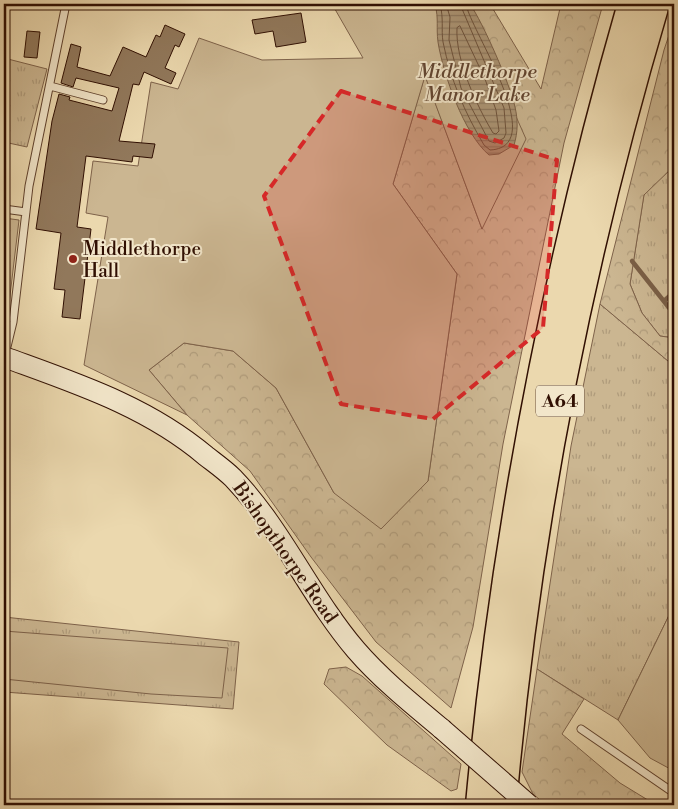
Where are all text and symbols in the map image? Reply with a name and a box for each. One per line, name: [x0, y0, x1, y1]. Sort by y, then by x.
water label: Middlethorpe Manor Lake: [417, 60, 537, 108]
place label: Middlethorpe Hall: [83, 237, 201, 283]
marker: Middlethorpe Hall: [67, 253, 79, 265]
road number: A64: [536, 386, 584, 416]
street label: Bishopthorpe Road: [227, 476, 343, 628]

